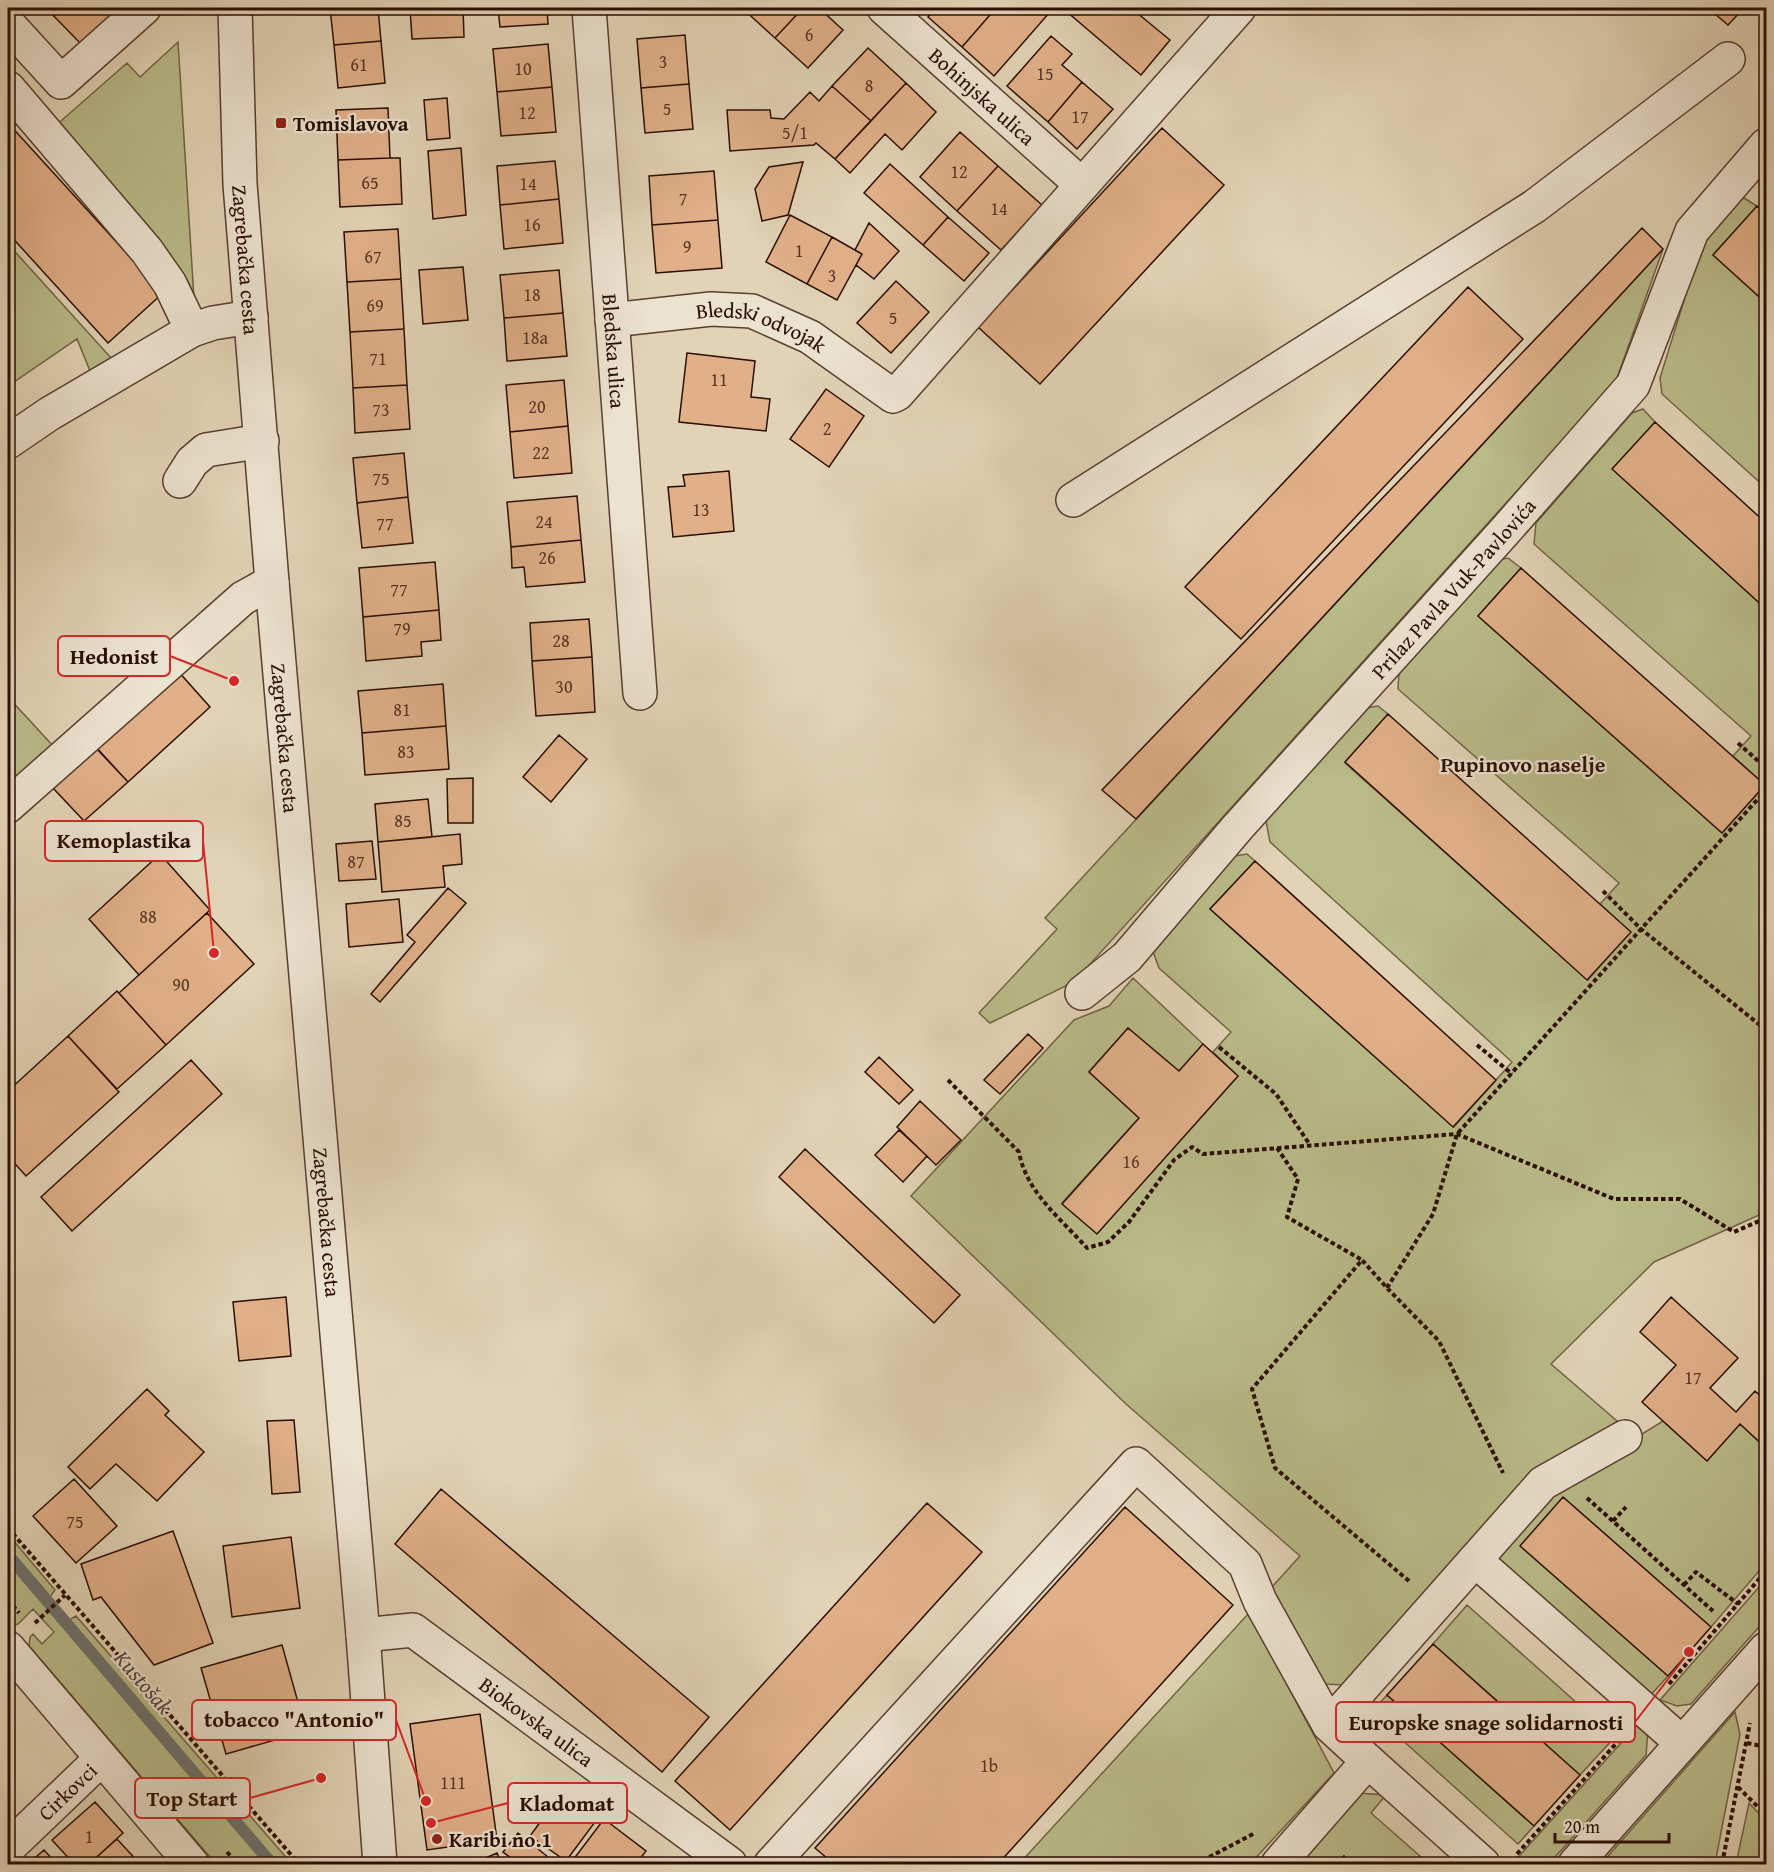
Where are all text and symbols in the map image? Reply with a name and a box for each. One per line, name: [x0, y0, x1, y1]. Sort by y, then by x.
house number: 6: [805, 21, 813, 48]
street label: Bohinjska ulica: [922, 40, 1043, 152]
house number: 3: [659, 48, 667, 75]
house number: 61: [350, 51, 368, 78]
house number: 10: [514, 55, 532, 82]
house number: 15: [1036, 60, 1054, 87]
house number: 8: [865, 72, 873, 99]
house number: 5: [663, 95, 671, 122]
house number: 12: [518, 99, 536, 126]
house number: 17: [1071, 103, 1089, 130]
place label: Tomislavova: [293, 108, 409, 139]
marker: Tomislavova: [274, 116, 288, 130]
house number: 5/1: [782, 119, 808, 146]
house number: 12: [950, 158, 968, 185]
house number: 65: [361, 169, 379, 196]
house number: 14: [519, 170, 537, 197]
street label: Zagrebačka cesta: [225, 184, 268, 336]
house number: 7: [679, 185, 687, 212]
house number: 14: [990, 195, 1008, 222]
house number: 16: [523, 211, 541, 238]
house number: 9: [683, 233, 691, 260]
house number: 1: [795, 237, 803, 264]
house number: 67: [364, 243, 382, 270]
house number: 3: [828, 262, 836, 289]
house number: 18: [523, 281, 541, 308]
house number: 69: [366, 292, 384, 319]
street label: Bledska ulica: [595, 293, 634, 410]
street label: Bledski odvojak: [694, 293, 833, 360]
house number: 5: [889, 304, 897, 331]
house number: 18a: [522, 324, 548, 351]
house number: 71: [369, 345, 387, 372]
house number: 11: [710, 366, 728, 393]
house number: 20: [528, 393, 546, 420]
house number: 73: [372, 396, 390, 423]
house number: 2: [823, 415, 831, 442]
house number: 22: [532, 439, 550, 466]
house number: 75: [372, 465, 390, 492]
street label: Prilaz Pavla Vuk-Pavlovića: [1364, 491, 1543, 685]
house number: 13: [692, 496, 710, 523]
house number: 24: [535, 508, 553, 535]
house number: 77: [376, 510, 394, 537]
house number: 26: [538, 544, 556, 571]
house number: 77: [390, 576, 408, 603]
house number: 79: [393, 615, 411, 642]
house number: 28: [552, 627, 570, 654]
callout: Hedonist: [58, 636, 170, 676]
text: Hedonist: [70, 640, 159, 672]
street label: Zagrebačka cesta: [264, 662, 307, 814]
house number: 30: [555, 673, 573, 700]
house number: 81: [393, 696, 411, 723]
house number: 83: [397, 738, 415, 765]
district label: Pupinovo naselje: [1440, 748, 1606, 780]
house number: 85: [394, 807, 412, 834]
callout: Kemoplastika: [45, 821, 203, 861]
text: Kemoplastika: [57, 824, 192, 856]
house number: 87: [347, 848, 365, 875]
house number: 88: [139, 903, 157, 930]
house number: 90: [172, 971, 190, 998]
street label: Zagrebačka cesta: [305, 1146, 349, 1298]
house number: 16: [1122, 1148, 1140, 1175]
house number: 17: [1684, 1364, 1702, 1391]
house number: 75: [66, 1508, 84, 1535]
water label: Kustošak: [106, 1642, 182, 1722]
street label: Biokovska ulica: [473, 1669, 600, 1774]
callout: tobacco "Antonio": [192, 1700, 396, 1740]
callout: Europske snage solidarnosti: [1336, 1702, 1635, 1742]
text: tobacco "Antonio": [204, 1703, 384, 1735]
text: Europske snage solidarnosti: [1349, 1706, 1624, 1738]
house number: 1b: [980, 1752, 998, 1779]
street label: Cirkovci: [30, 1755, 104, 1827]
house number: 111: [440, 1769, 466, 1796]
callout: Top Start: [135, 1778, 250, 1818]
text: Top Start: [147, 1782, 238, 1814]
callout: Kladomat: [508, 1783, 627, 1823]
text: Kladomat: [520, 1787, 615, 1819]
scale bar: [1555, 1806, 1669, 1844]
text: 20 m: [1564, 1813, 1600, 1840]
house number: 1: [85, 1823, 93, 1850]
place label: Karibi no.1: [449, 1824, 552, 1855]
marker: Karibi no.1: [430, 1832, 444, 1846]

